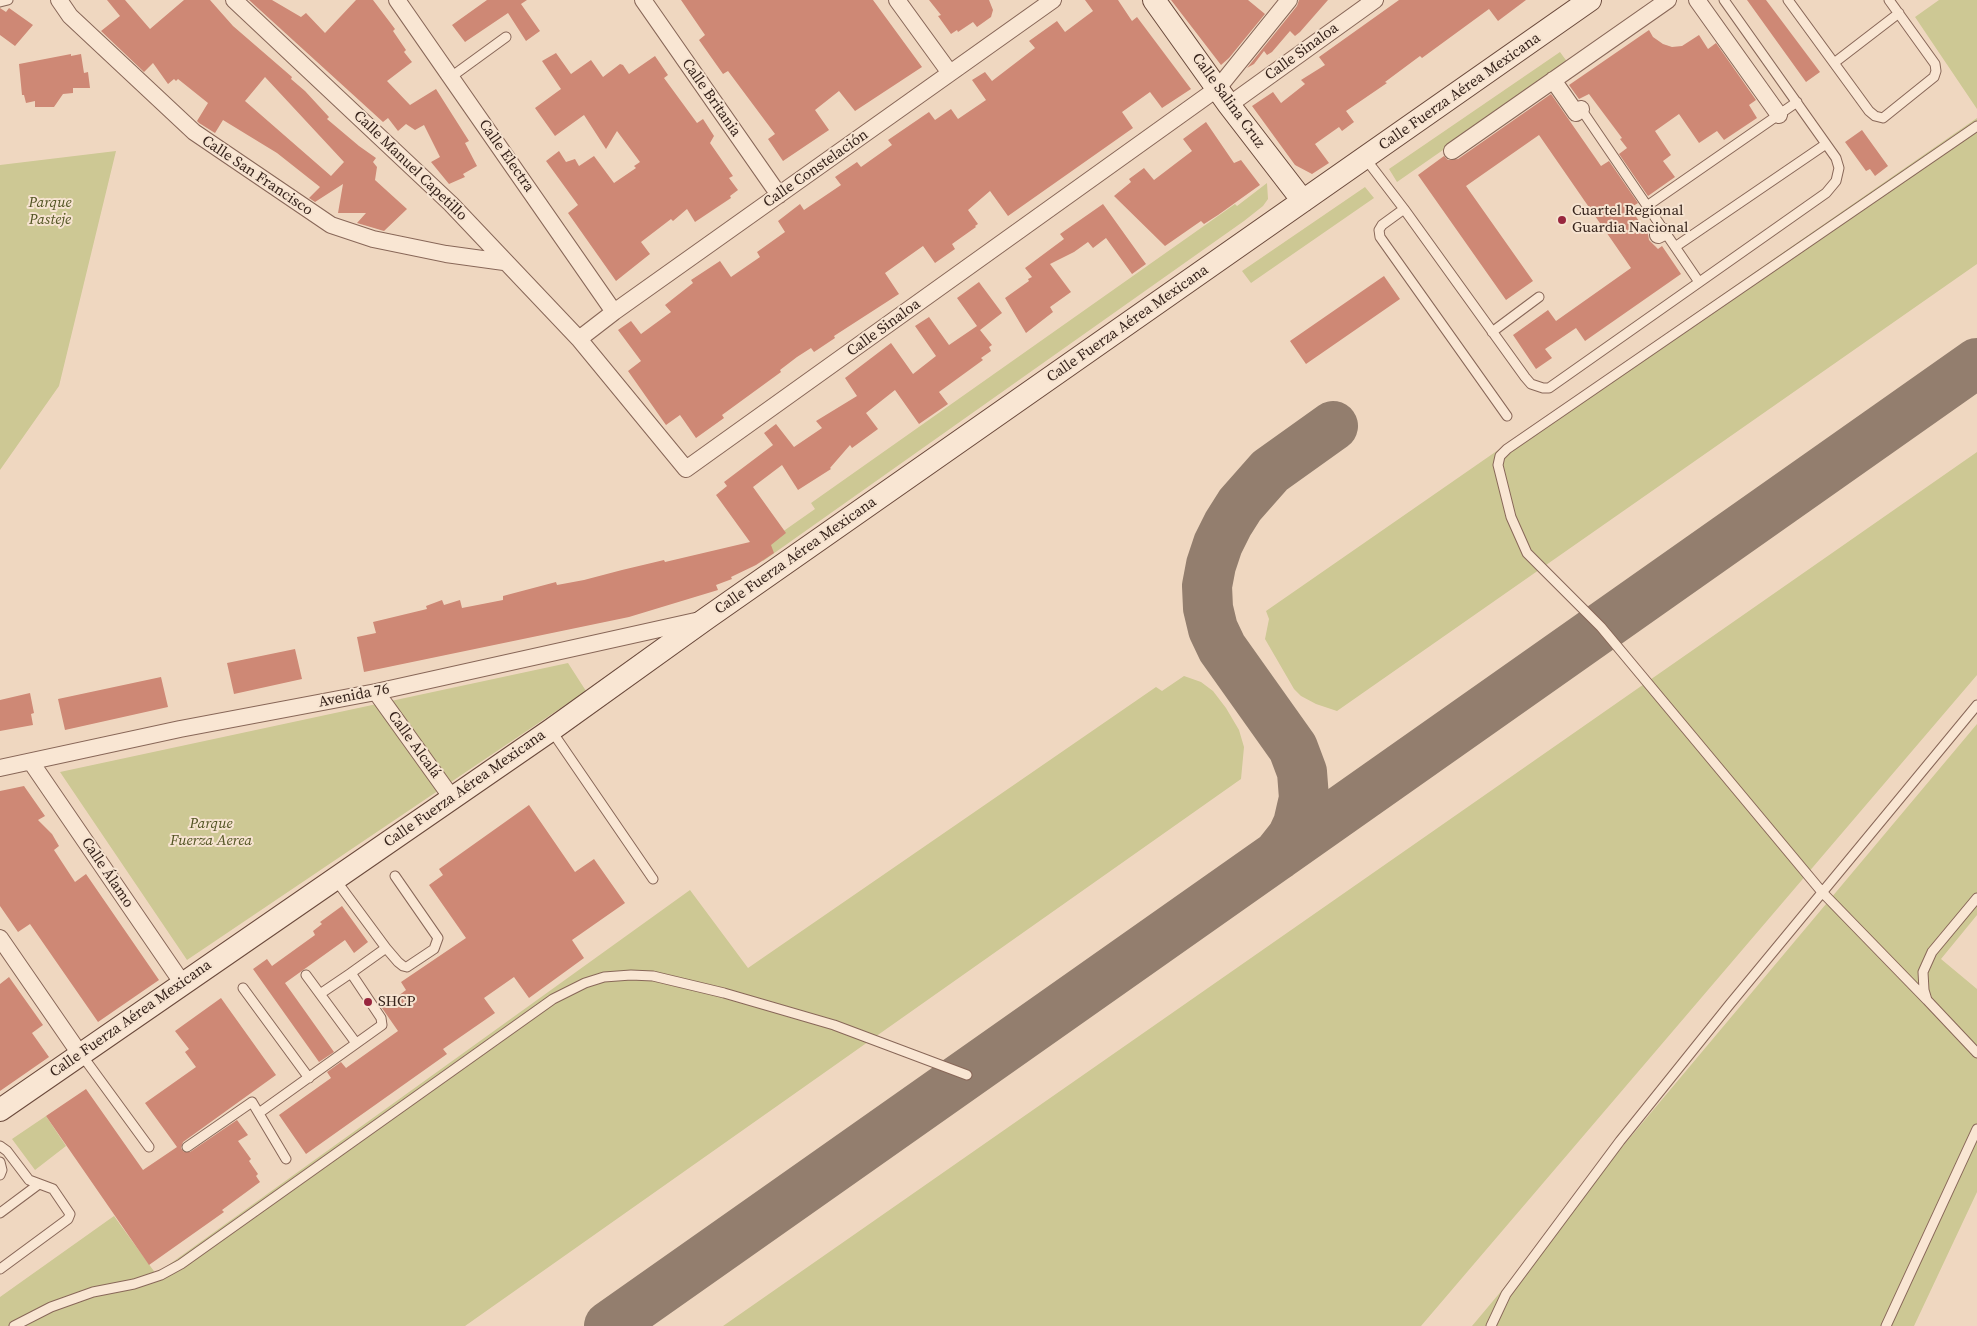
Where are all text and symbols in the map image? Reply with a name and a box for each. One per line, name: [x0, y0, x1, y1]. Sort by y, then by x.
street label: Calle Sinaloa: [1262, 19, 1342, 85]
street label: Calle Fuerza Aérea Mexicana: [1376, 29, 1544, 155]
street label: Calle Salina Cruz: [1187, 50, 1269, 152]
street label: Calle Britania: [678, 56, 744, 140]
street label: Calle Manuel Capetillo: [350, 107, 470, 225]
street label: Calle Electra: [474, 116, 538, 196]
street label: Calle Constelación: [760, 126, 872, 212]
street label: Calle San Francisco: [198, 132, 316, 220]
park label: Parque Pasteje: [28, 194, 72, 229]
place label: Cuartel Regional Guardia Nacional: [1572, 202, 1689, 237]
marker: Cuartel Regional Guardia Nacional: [1556, 214, 1568, 226]
street label: Calle Fuerza Aérea Mexicana: [1044, 261, 1212, 387]
street label: Calle Sinaloa: [844, 295, 924, 361]
street label: Calle Fuerza Aérea Mexicana: [712, 493, 880, 619]
street label: Avenida 76: [317, 680, 391, 712]
street label: Calle Alcalá: [384, 708, 444, 782]
street label: Calle Fuerza Aérea Mexicana: [381, 726, 549, 852]
park label: Parque Fuerza Aerea: [170, 815, 252, 850]
street label: Calle Álamo: [77, 834, 137, 912]
street label: Calle Fuerza Aérea Mexicana: [47, 956, 215, 1082]
place label: SHCP: [378, 993, 415, 1011]
marker: SHCP: [362, 996, 374, 1008]

